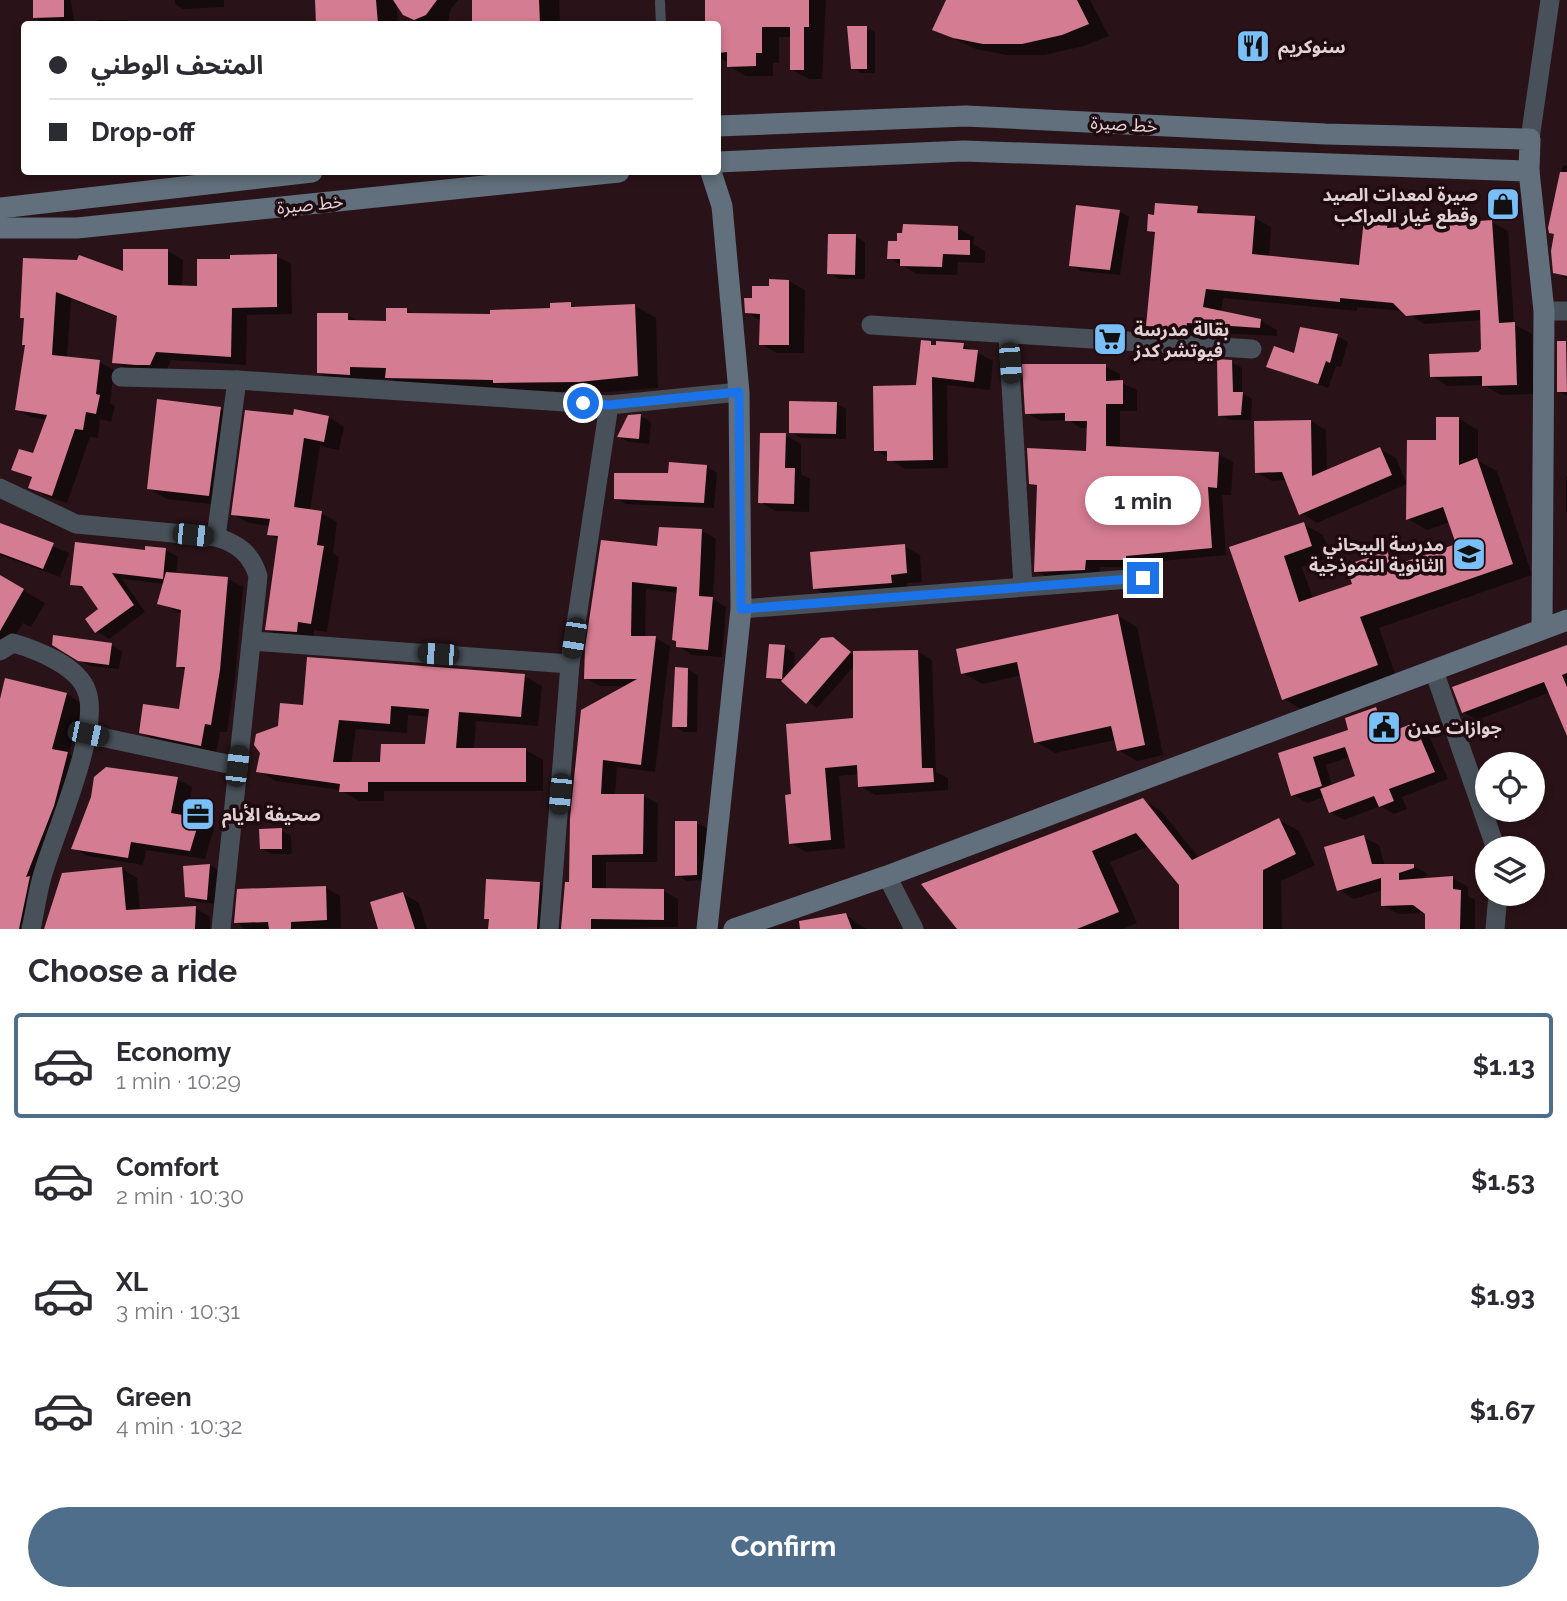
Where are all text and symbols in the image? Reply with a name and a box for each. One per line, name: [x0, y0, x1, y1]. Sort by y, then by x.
restaurant icon: سنوكريم: [1234, 27, 1272, 65]
place label: سنوكريم: [1278, 36, 1346, 60]
text: المتحف الوطني: [91, 50, 263, 80]
street label: خط صيرة: [1090, 112, 1158, 137]
text: Drop-off: [91, 117, 195, 147]
place label: صيرة لمعدات الصيد وقطع غيار المراكب: [1322, 184, 1478, 229]
shop icon: صيرة لمعدات الصيد وقطع غيار المراكب: [1484, 185, 1522, 223]
street label: خط صيرة: [276, 190, 344, 219]
place label: بقالة مدرسة فيوتشر كدز: [1133, 319, 1229, 362]
supermarket icon: بقالة مدرسة فيوتشر كدز: [1091, 320, 1129, 358]
car: [999, 341, 1022, 385]
route start: [567, 387, 599, 419]
callout: 1 min: [1085, 476, 1201, 526]
text: 1 min: [1114, 487, 1172, 514]
car: [172, 522, 215, 548]
place label: مدرسة البيحاني الثانوية النموذجية: [1309, 534, 1444, 576]
school or university icon: مدرسة البيحاني الثانوية النموذجية: [1450, 535, 1488, 573]
route end: [1127, 562, 1159, 594]
car: [561, 616, 588, 660]
car: [417, 642, 460, 666]
public building icon: جوازات عدن: [1365, 708, 1403, 746]
place label: جوازات عدن: [1408, 717, 1502, 739]
car: [66, 719, 111, 749]
car: [225, 744, 250, 788]
map controls: [1475, 752, 1545, 906]
button: locate: [1475, 752, 1545, 822]
car: [548, 772, 573, 816]
office icon: صحيفة الأيام: [179, 795, 217, 833]
place label: صحيفة الأيام: [222, 803, 321, 828]
button: layers: [1475, 836, 1545, 906]
text: Choose a ride: [28, 952, 237, 989]
icon: car: [32, 1034, 95, 1097]
text: Economy: [116, 1037, 231, 1067]
text: $1.13: [1472, 1051, 1535, 1081]
text: 1 min · 10:29: [116, 1067, 241, 1094]
icon: car: [32, 1149, 95, 1212]
text: Comfort: [116, 1152, 219, 1182]
text: $1.53: [1471, 1166, 1535, 1196]
text: 2 min · 10:30: [116, 1182, 244, 1209]
icon: car: [32, 1264, 95, 1327]
text: XL: [116, 1267, 148, 1297]
text: $1.93: [1470, 1281, 1535, 1311]
text: 3 min · 10:31: [116, 1297, 240, 1324]
icon: car: [32, 1379, 95, 1442]
text: Green: [116, 1382, 192, 1412]
text: $1.67: [1469, 1396, 1535, 1426]
text: 4 min · 10:32: [116, 1412, 243, 1439]
button: Confirm: [28, 1507, 1539, 1587]

